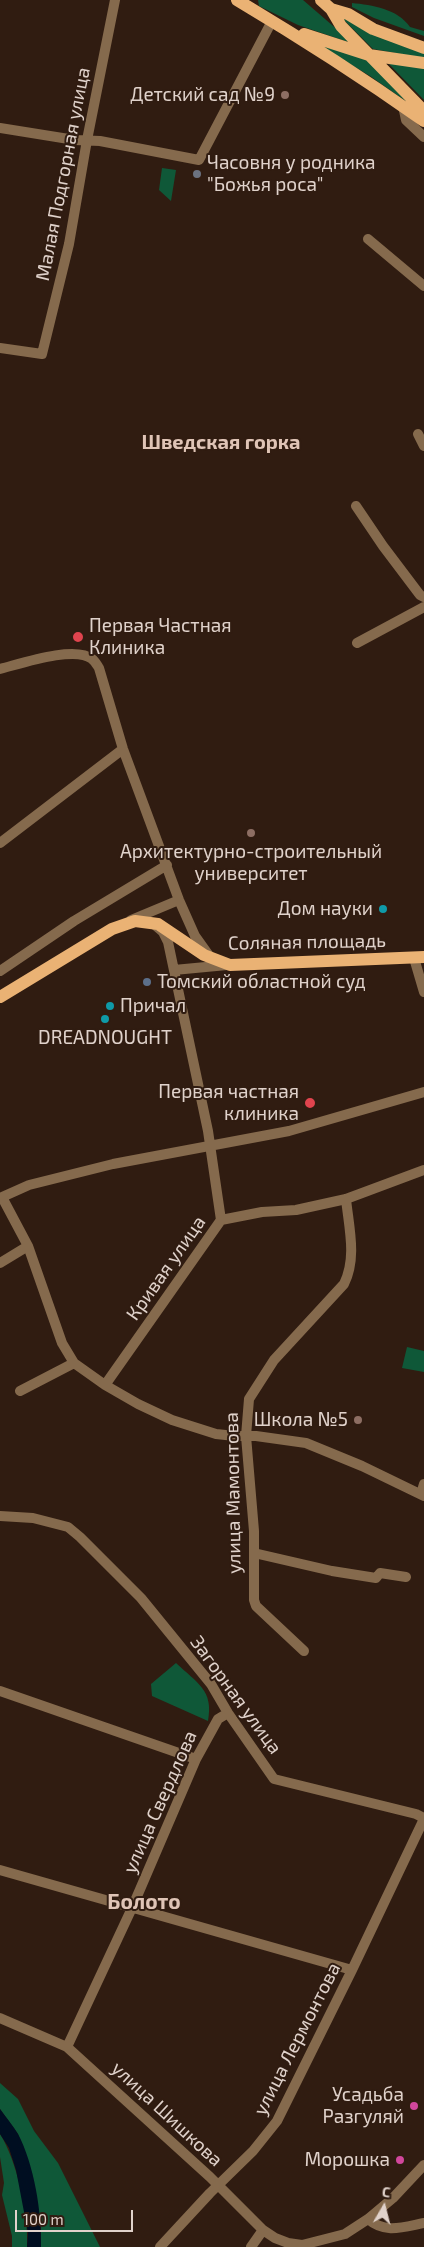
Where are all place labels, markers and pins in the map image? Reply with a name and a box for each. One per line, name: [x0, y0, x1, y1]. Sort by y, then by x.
place label: Детский сад №9: [130, 84, 275, 106]
marker: Детский сад №9: [279, 89, 291, 101]
place label: Часовня у родника "Божья роса": [207, 152, 376, 196]
marker: Часовня у родника "Божья роса": [191, 168, 203, 180]
place label: Первая Частная Клиника: [89, 615, 231, 659]
marker: Первая Частная Клиника: [71, 630, 85, 644]
marker: Архитектурно-строительный университет: [245, 827, 257, 839]
place label: Архитектурно-строительный университет: [120, 841, 382, 885]
place label: Дом науки: [278, 898, 373, 920]
marker: Дом науки: [377, 903, 389, 915]
place label: Томский областной суд: [157, 971, 366, 993]
marker: Томский областной суд: [141, 976, 153, 988]
place label: Причал: [120, 995, 186, 1017]
marker: Причал: [104, 1000, 116, 1012]
marker: DREADNOUGHT: [99, 1013, 111, 1025]
place label: DREADNOUGHT: [38, 1027, 172, 1049]
place label: Первая частная клиника: [158, 1081, 299, 1125]
marker: Первая частная клиника: [303, 1096, 317, 1110]
place label: Школа №5: [254, 1409, 348, 1431]
marker: Школа №5: [352, 1414, 364, 1426]
place label: Усадьба Разгуляй: [322, 2084, 404, 2128]
marker: Усадьба Разгуляй: [408, 2100, 420, 2112]
place label: Морошка: [305, 2149, 390, 2171]
marker: Морошка: [394, 2154, 406, 2166]

